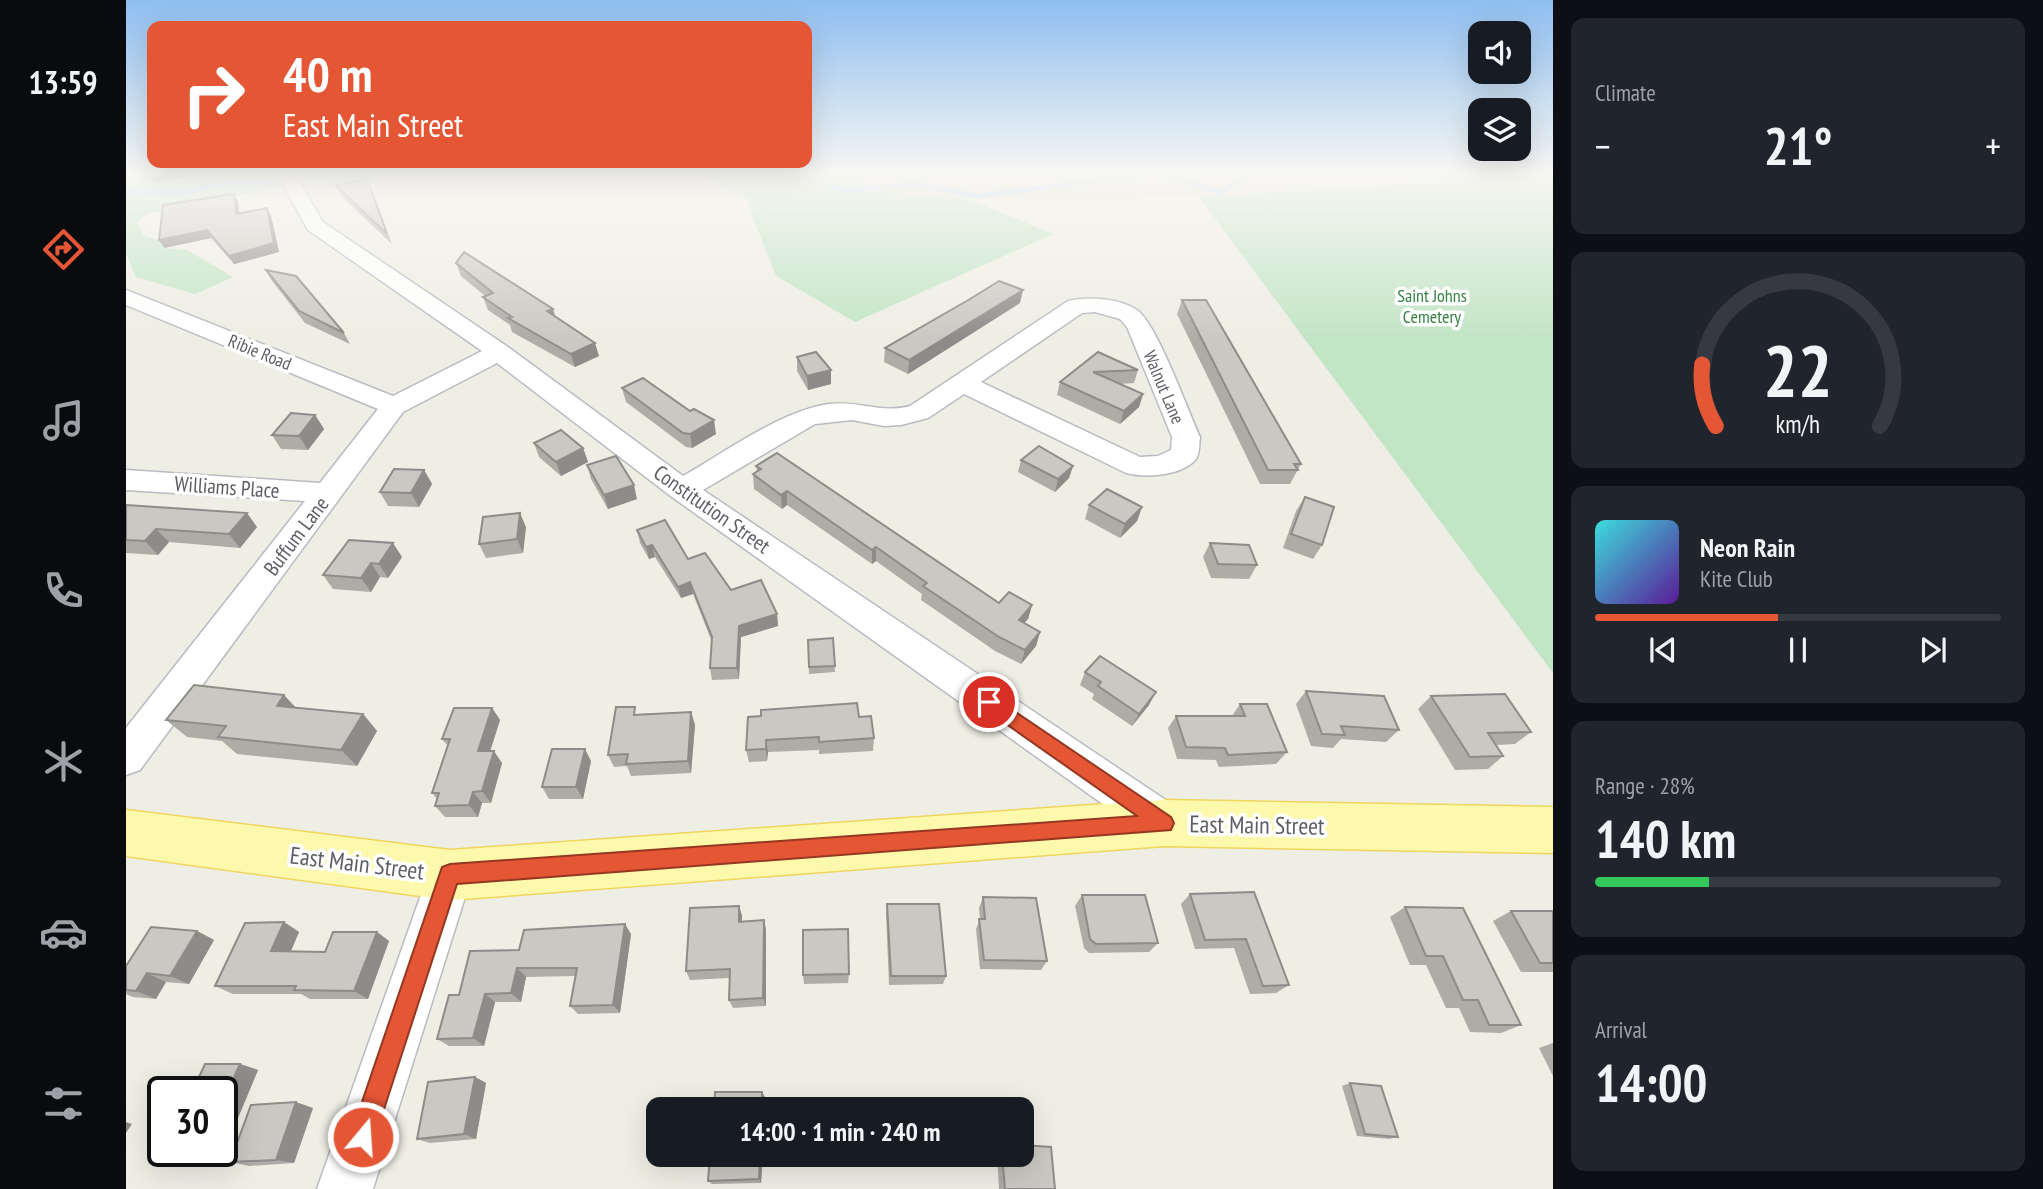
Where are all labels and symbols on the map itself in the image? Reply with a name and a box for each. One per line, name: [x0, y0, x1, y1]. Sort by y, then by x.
park label: Saint Johns Cemetery: [1397, 284, 1467, 328]
street label: Ribie Road: [225, 329, 295, 375]
street label: Walnut Lane: [1138, 347, 1190, 427]
street label: Constitution Street: [648, 459, 776, 559]
street label: Williams Place: [174, 470, 280, 504]
street label: Buffum Lane: [258, 491, 334, 581]
pin: [959, 672, 1019, 732]
street label: East Main Street: [1189, 808, 1325, 842]
street label: East Main Street: [288, 839, 426, 887]
speed limit sign: 30: [147, 1076, 238, 1167]
position arrow: [326, 1100, 400, 1174]

